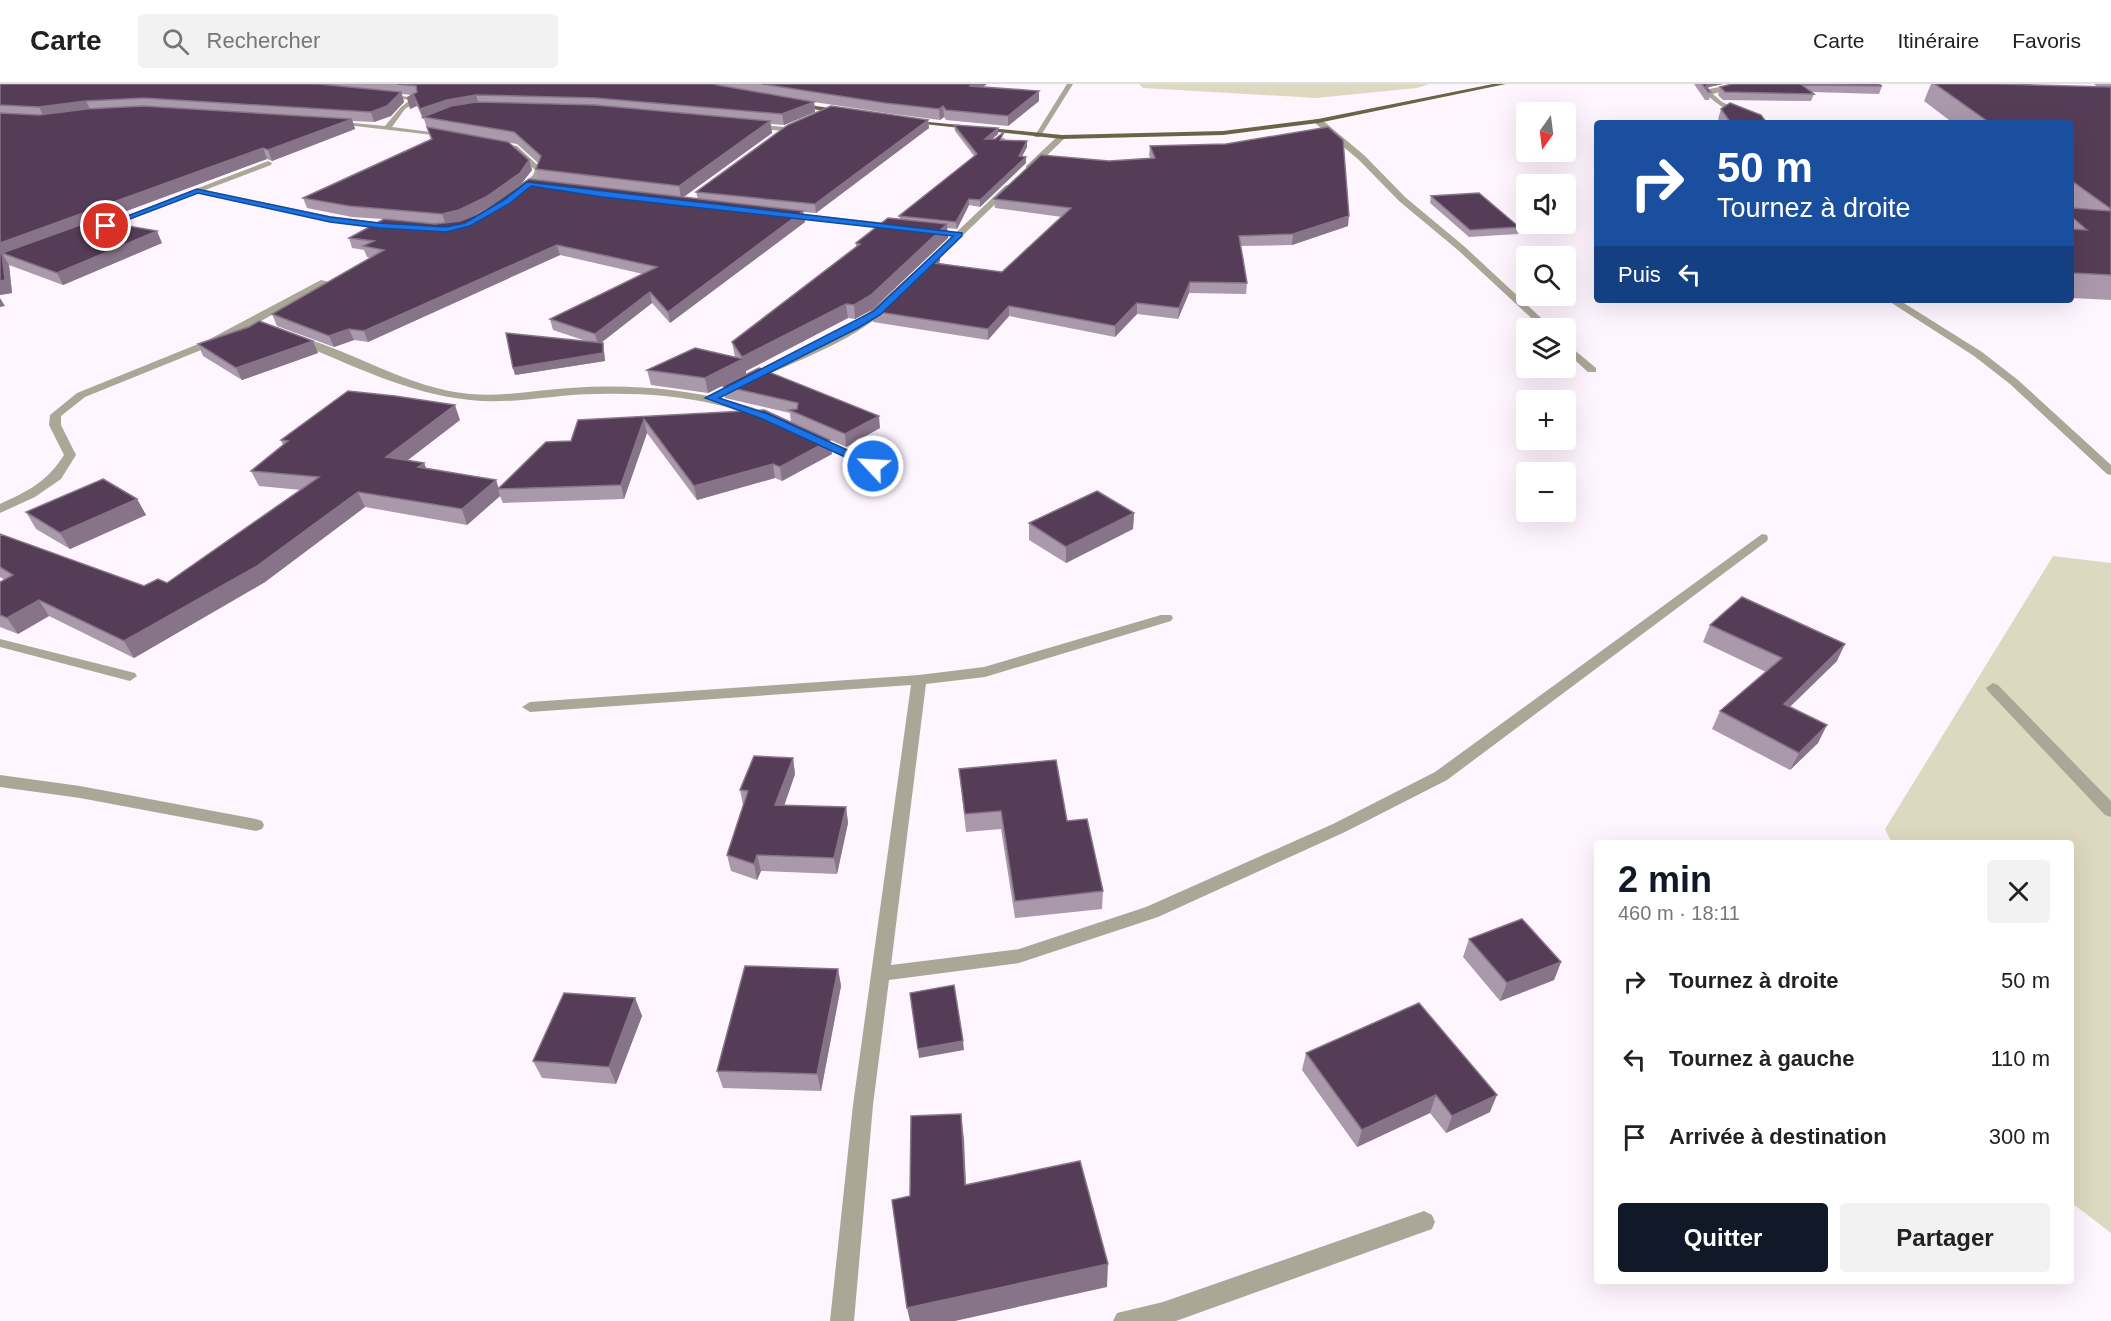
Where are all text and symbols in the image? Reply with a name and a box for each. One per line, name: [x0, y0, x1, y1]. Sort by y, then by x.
search box: [138, 14, 558, 68]
text: Carte: [30, 25, 102, 56]
icon: search: [159, 25, 192, 58]
text: Rechercher: [207, 28, 320, 53]
text: Carte: [1813, 29, 1864, 52]
text: Itinéraire: [1897, 29, 1979, 52]
text: Favoris: [2012, 29, 2081, 52]
north arrow: [1516, 102, 1576, 162]
map controls: [1516, 102, 1576, 522]
icon: right: [1618, 144, 1696, 222]
text: 50 m: [1717, 144, 1813, 191]
button: sound: [1516, 174, 1576, 234]
text: Tournez à droite: [1717, 193, 1911, 223]
pin: [80, 200, 131, 251]
icon: arrive: [89, 209, 122, 242]
button: search: [1516, 246, 1576, 306]
icon: left: [1673, 258, 1706, 291]
text: Puis: [1618, 262, 1661, 287]
button: layers: [1516, 318, 1576, 378]
button: +: [1516, 390, 1576, 450]
position arrow: [841, 434, 905, 498]
button: −: [1516, 462, 1576, 522]
text: 2 min: [1618, 859, 1712, 900]
button: close: [1987, 860, 2050, 923]
text: 460 m · 18:11: [1618, 902, 1740, 924]
icon: right: [1618, 965, 1651, 998]
text: Tournez à droite: [1669, 968, 1839, 993]
text: 50 m: [2001, 968, 2050, 993]
icon: left: [1618, 1043, 1651, 1076]
text: Tournez à gauche: [1669, 1046, 1854, 1071]
text: 110 m: [1990, 1046, 2050, 1071]
icon: arrive: [1618, 1121, 1651, 1154]
text: Arrivée à destination: [1669, 1124, 1887, 1149]
text: 300 m: [1989, 1124, 2050, 1149]
button: Quitter: [1618, 1203, 1828, 1272]
button: Partager: [1840, 1203, 2050, 1272]

